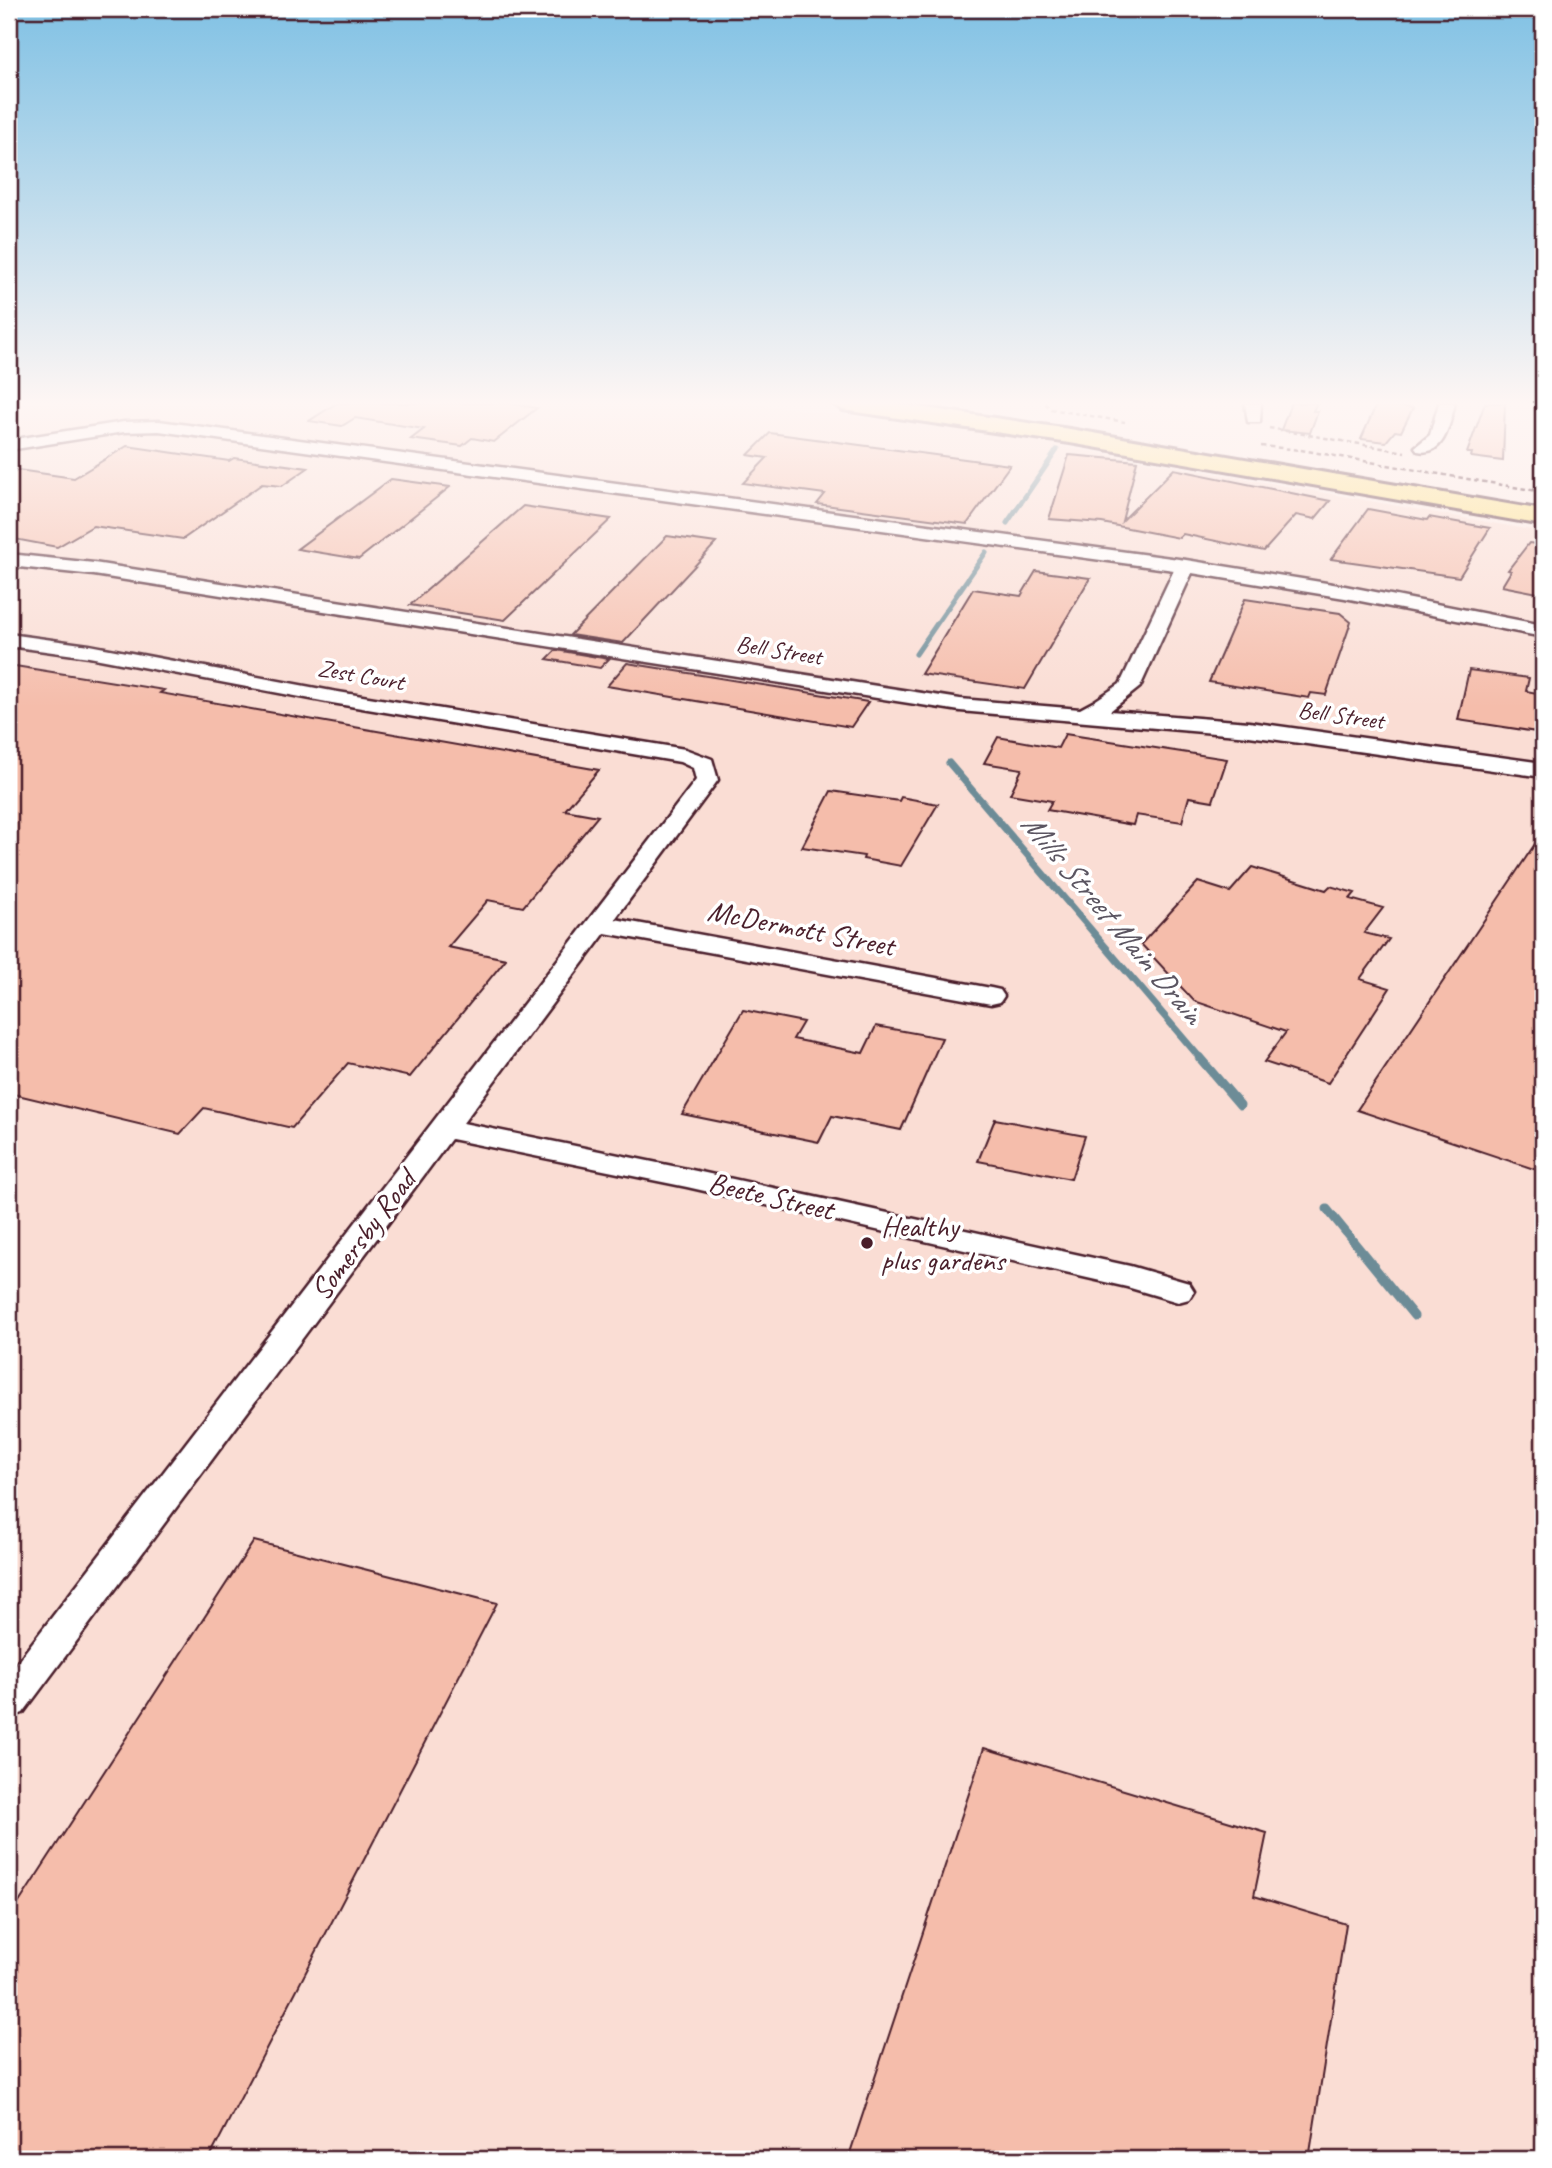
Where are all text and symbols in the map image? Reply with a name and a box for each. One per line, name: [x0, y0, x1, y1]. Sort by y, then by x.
street label: Bell Street: [734, 628, 826, 672]
street label: Zest Court: [316, 653, 408, 698]
street label: Bell Street: [1296, 694, 1388, 736]
water label: Mills Street Main Drain: [1012, 804, 1215, 1035]
street label: McDermott Street: [704, 891, 901, 965]
street label: Somersby Road: [302, 1159, 427, 1308]
street label: Beete Street: [705, 1163, 840, 1229]
place label: Healthy plus gardens: [881, 1207, 1008, 1279]
marker: Healthy plus gardens: [859, 1235, 875, 1251]

